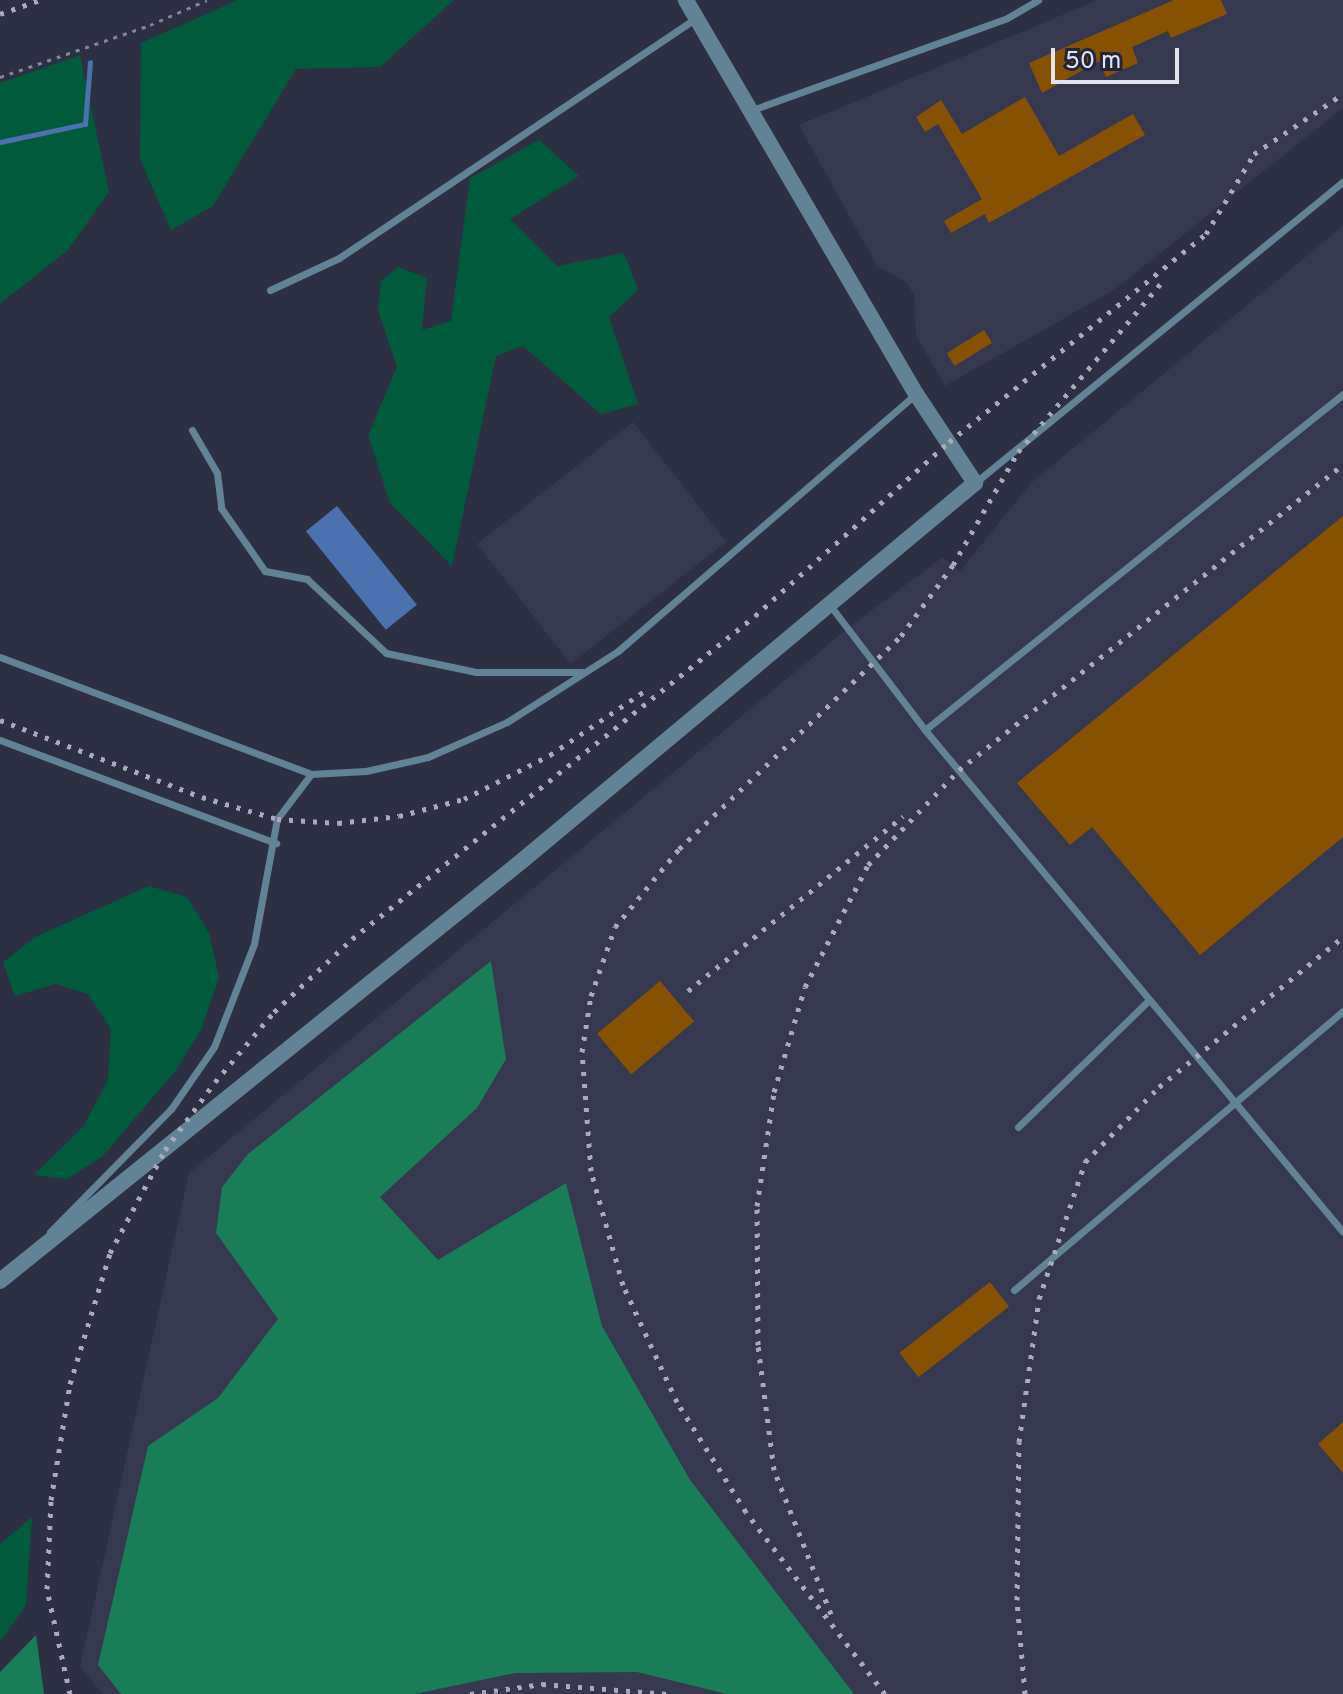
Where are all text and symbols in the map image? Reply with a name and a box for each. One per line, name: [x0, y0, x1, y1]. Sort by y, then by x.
scale bar: [1055, 32, 1183, 82]
text: 50 m: [1065, 47, 1121, 77]

